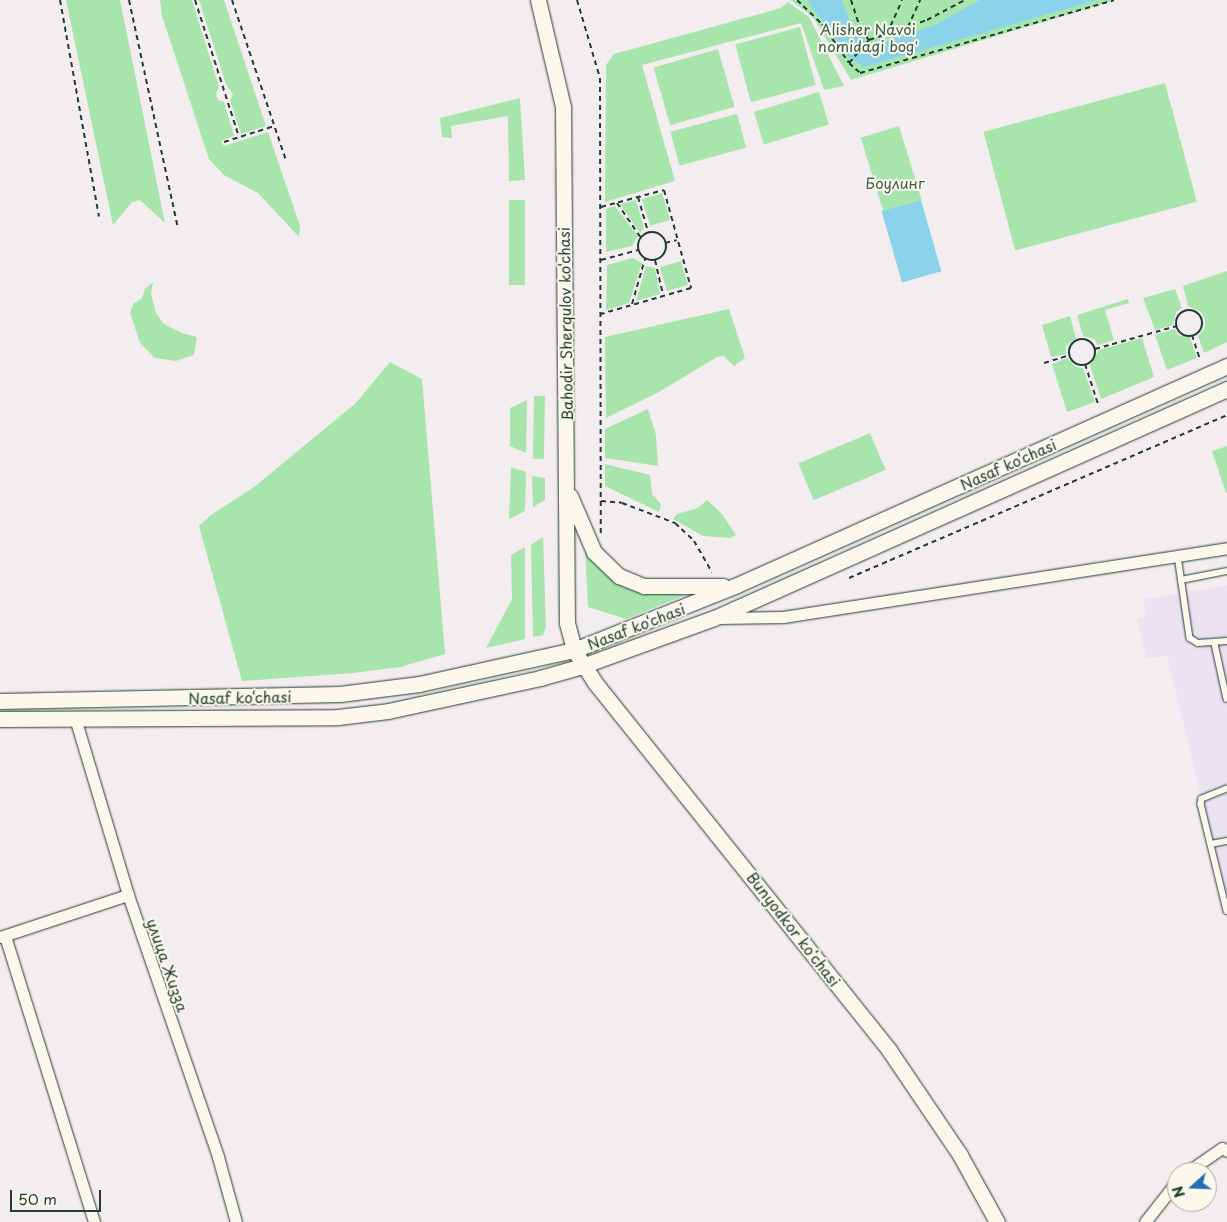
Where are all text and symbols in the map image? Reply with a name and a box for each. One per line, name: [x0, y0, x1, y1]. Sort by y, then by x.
park label: Alisher Navoi nomidagi bog': [818, 19, 918, 54]
park label: Боулинг: [865, 174, 925, 192]
street label: Bahodir Sherqulov ko‘chasi: [554, 227, 576, 421]
street label: Nasaf ko‘chasi: [957, 435, 1059, 493]
street label: Nasaf ko‘chasi: [584, 599, 688, 653]
street label: Nasaf ko‘chasi: [188, 687, 292, 707]
street label: Bunyodkor koʻchasi: [744, 868, 844, 990]
street label: улица Жизза: [143, 916, 193, 1014]
north arrow: [1167, 1162, 1217, 1212]
scale bar: [12, 1180, 104, 1212]
text: N: [1167, 1183, 1190, 1201]
text: 50 m: [18, 1187, 57, 1210]

